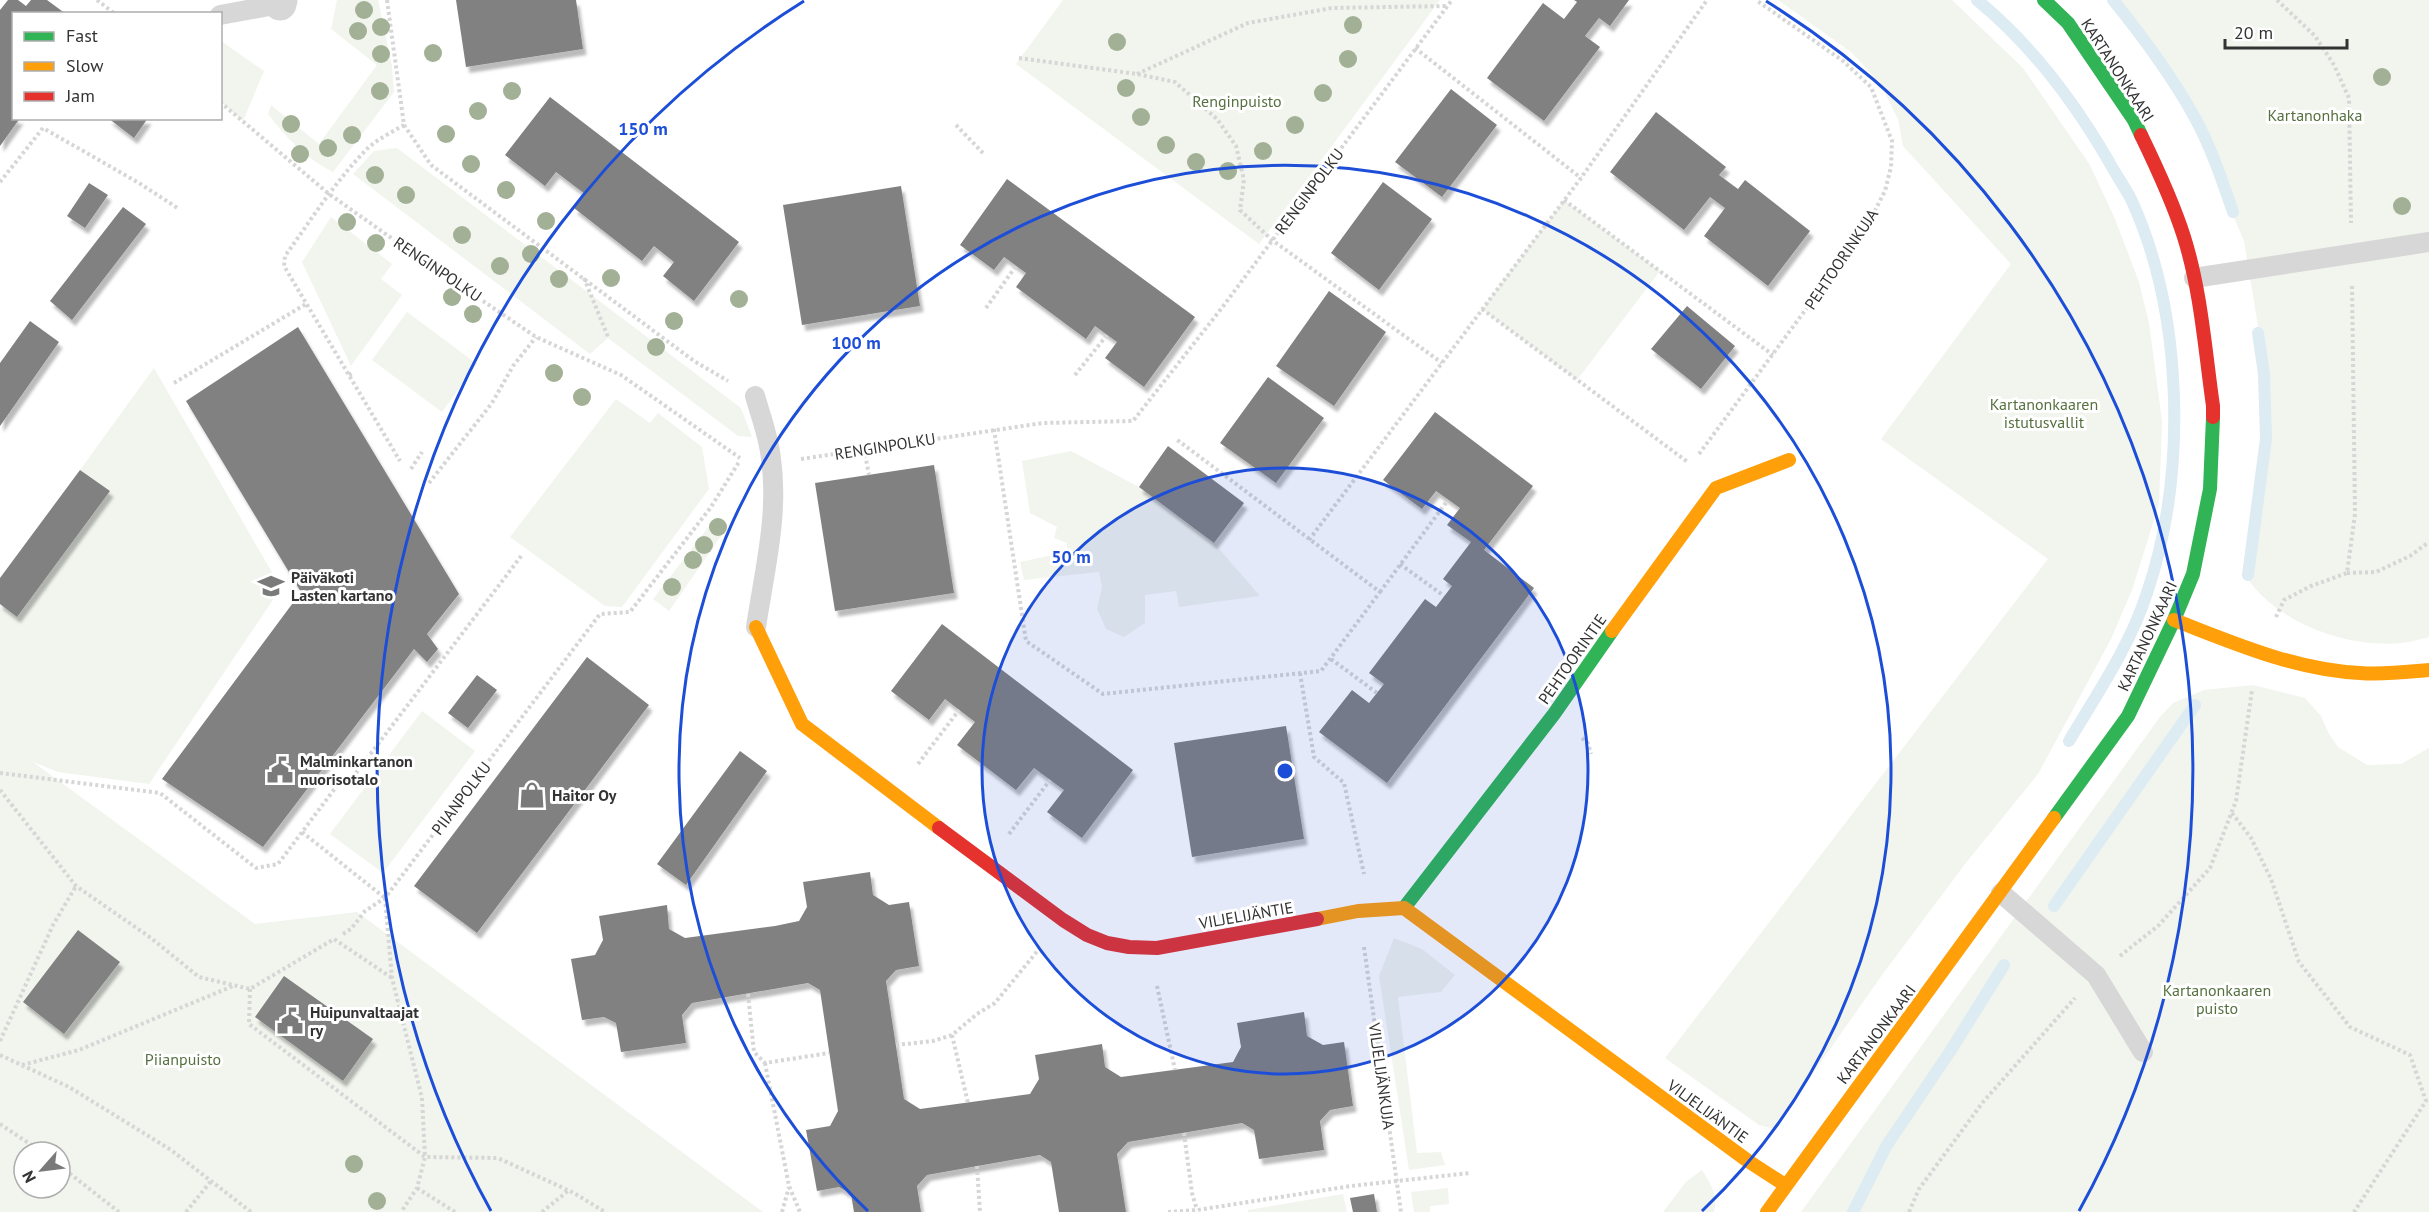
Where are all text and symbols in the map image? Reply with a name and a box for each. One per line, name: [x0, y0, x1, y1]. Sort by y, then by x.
legend: [12, 12, 222, 120]
scale bar: [2225, 12, 2346, 50]
street label: KARTANONKAARI: [2077, 15, 2159, 125]
text: 20 m: [2234, 21, 2273, 44]
text: Fast: [66, 24, 98, 47]
text: Slow: [66, 54, 104, 77]
text: Jam: [65, 84, 95, 107]
park label: Renginpuisto: [1192, 91, 1282, 111]
park label: Kartanonhaka: [2268, 105, 2362, 125]
text: 150 m: [618, 117, 668, 140]
street label: RENGINPOLKU: [1270, 144, 1348, 238]
street label: PEHTOORINKUJA: [1800, 204, 1882, 313]
street label: RENGINPOLKU: [390, 232, 486, 306]
text: 100 m: [831, 331, 881, 354]
park label: Kartanonkaaren istutusvallit: [1990, 394, 2098, 432]
street label: RENGINPOLKU: [833, 428, 937, 464]
text: 50 m: [1051, 545, 1091, 568]
place label: Päiväkoti Lasten kartano: [291, 567, 393, 605]
school or university icon: Päiväkoti Lasten kartano: [256, 571, 286, 601]
street label: KARTANONKAARI: [2113, 578, 2181, 694]
street label: PEHTOORINTIE: [1534, 610, 1610, 708]
place label: Malminkartanon nuorisotalo: [300, 751, 413, 789]
public building icon: Malminkartanon nuorisotalo: [265, 755, 295, 785]
street label: PIIANPOLKU: [427, 757, 495, 839]
centre of rings: [1275, 761, 1295, 781]
shop icon: Haitor Oy: [517, 780, 547, 810]
place label: Haitor Oy: [552, 785, 617, 805]
street label: VILJELIJÄNTIE: [1196, 897, 1295, 933]
street label: KARTANONKAARI: [1832, 980, 1920, 1088]
park label: Kartanonkaaren puisto: [2163, 980, 2271, 1018]
place label: Huipunvaltaajat ry: [310, 1002, 419, 1040]
public building icon: Huipunvaltaajat ry: [275, 1006, 305, 1036]
street label: VILJELIJÄNKUJA: [1365, 1021, 1399, 1131]
park label: Piianpuisto: [145, 1049, 221, 1069]
street label: VILJELIJÄNTIE: [1663, 1074, 1752, 1147]
north arrow: [12, 1140, 72, 1200]
text: N: [17, 1168, 40, 1186]

